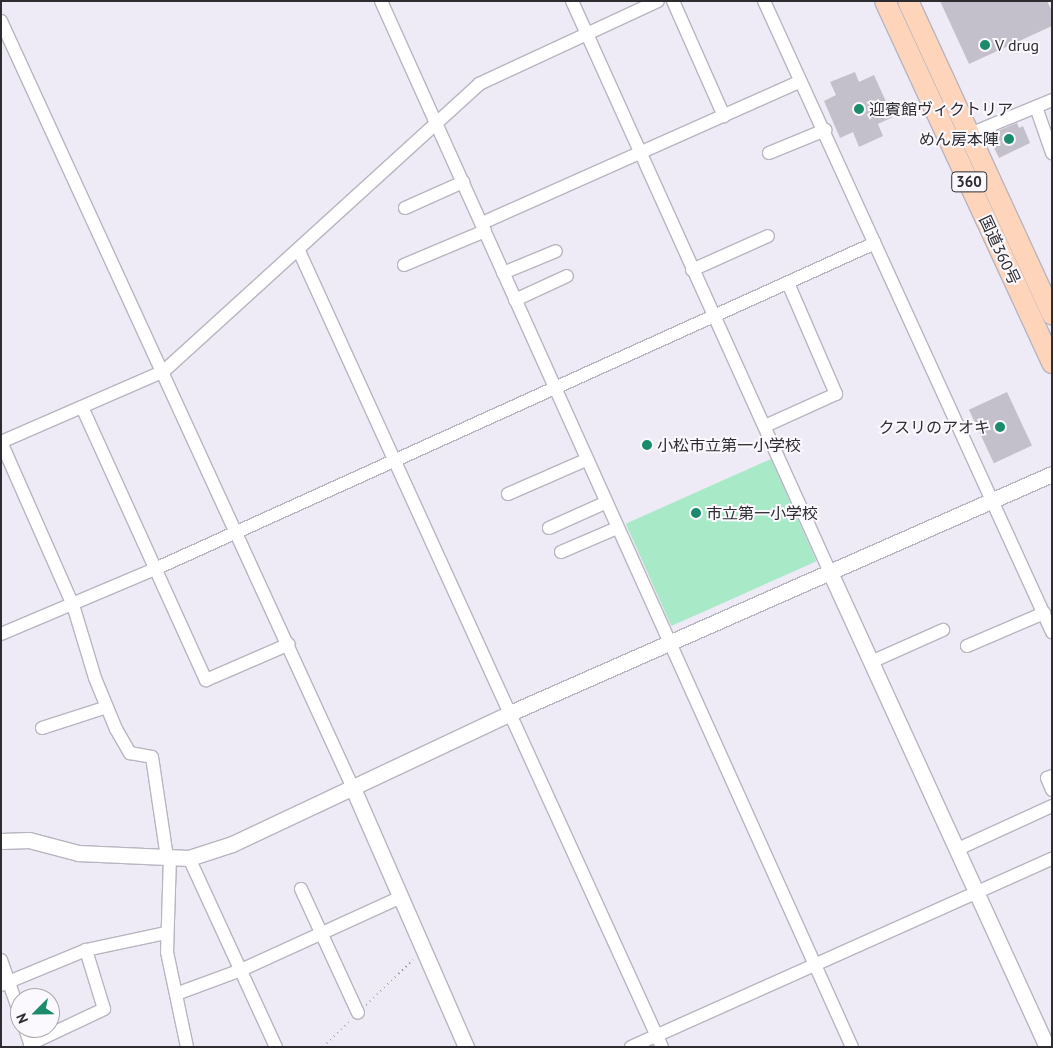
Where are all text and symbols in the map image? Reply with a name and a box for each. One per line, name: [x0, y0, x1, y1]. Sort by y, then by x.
place label: V drug: [995, 35, 1040, 55]
marker: V drug: [979, 39, 991, 51]
place label: 迎賓館ヴィクトリア: [869, 99, 1013, 119]
marker: 迎賓館ヴィクトリア: [853, 103, 865, 115]
place label: めん房本陣: [919, 129, 999, 149]
marker: めん房本陣: [1003, 133, 1015, 145]
road number: 360: [950, 170, 988, 194]
street label: 国道360号: [976, 212, 1024, 288]
place label: クスリのアオキ: [878, 417, 990, 437]
marker: クスリのアオキ: [994, 421, 1006, 433]
place label: 小松市立第一小学校: [657, 435, 801, 455]
marker: 小松市立第一小学校: [641, 439, 653, 451]
place label: 市立第一小学校: [706, 503, 818, 523]
marker: 市立第一小学校: [690, 507, 702, 519]
north arrow: [10, 988, 60, 1038]
text: N: [12, 1011, 32, 1026]

